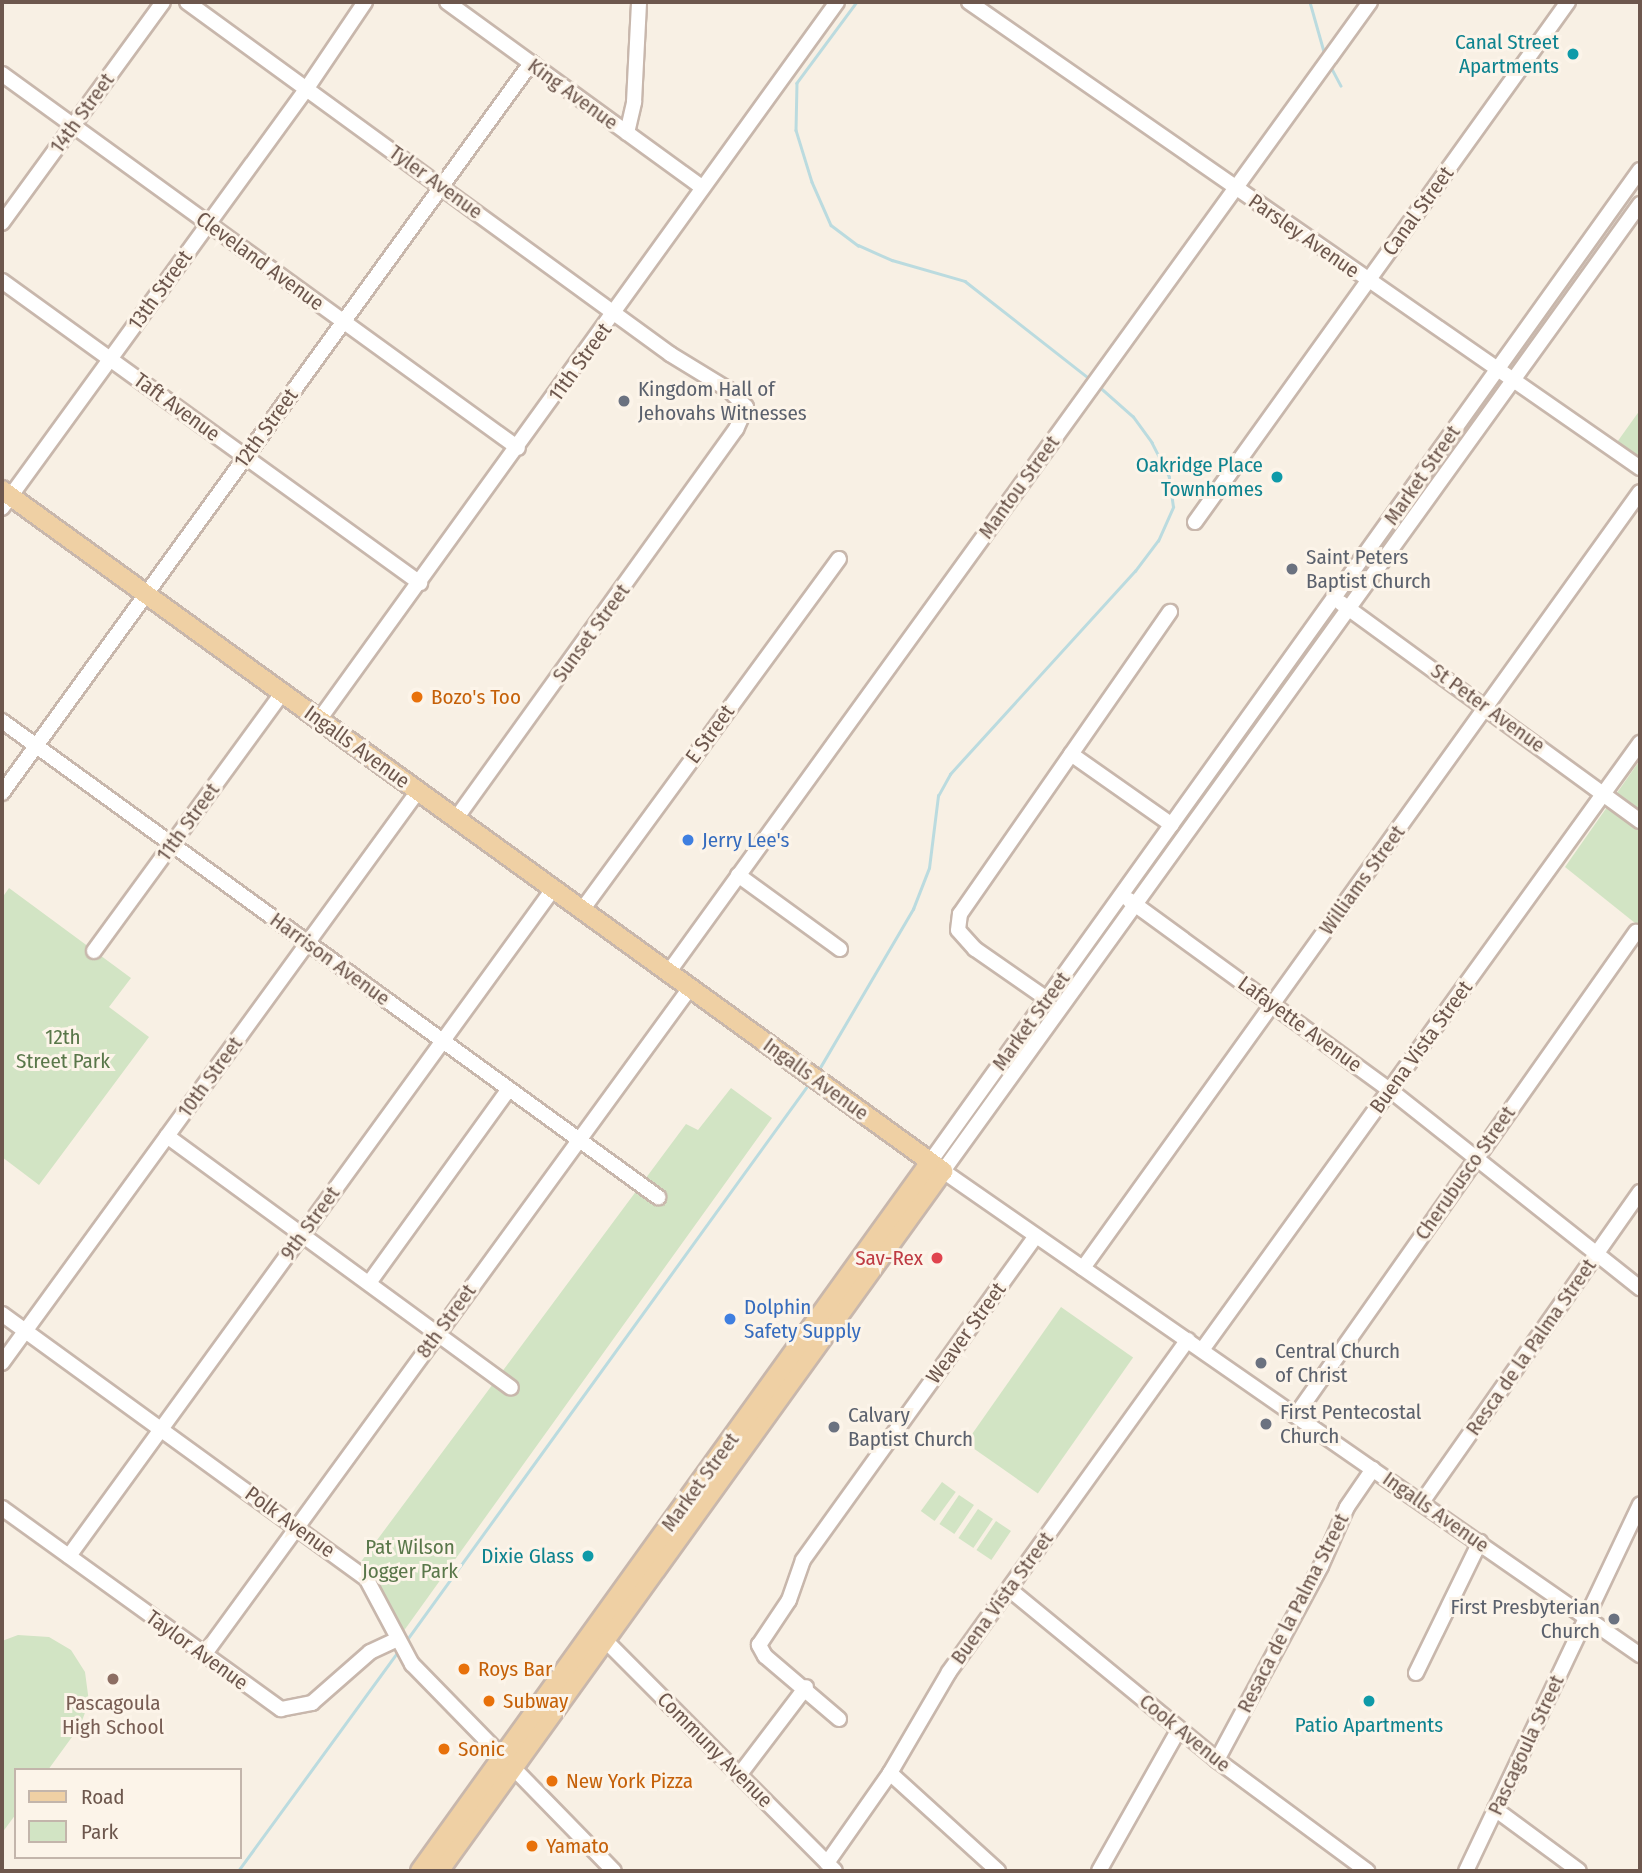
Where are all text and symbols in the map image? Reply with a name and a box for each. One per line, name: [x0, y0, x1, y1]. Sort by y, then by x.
place label: Canal Street Apartments: [1455, 29, 1559, 79]
marker: Canal Street Apartments: [1565, 46, 1581, 62]
street label: King Avenue: [523, 53, 623, 135]
street label: 14th Street: [45, 68, 119, 158]
street label: Tyler Avenue: [384, 140, 488, 224]
street label: Canal Street: [1377, 162, 1459, 260]
street label: Parsley Avenue: [1244, 189, 1364, 283]
street label: Cleveland Avenue: [191, 206, 329, 316]
street label: 13th Street: [123, 245, 197, 335]
street label: 11th Street: [543, 318, 617, 406]
street label: Taft Avenue: [129, 367, 225, 447]
place label: Kingdom Hall of Jehovahs Witnesses: [638, 376, 807, 426]
street label: 12th Street: [229, 383, 303, 473]
marker: Kingdom Hall of Jehovahs Witnesses: [616, 393, 632, 409]
street label: Market Street: [1378, 420, 1466, 530]
street label: Mantou Street: [973, 430, 1065, 544]
place label: Oakridge Place Townhomes: [1136, 452, 1263, 502]
marker: Oakridge Place Townhomes: [1269, 469, 1285, 485]
place label: Saint Peters Baptist Church: [1306, 544, 1431, 594]
marker: Saint Peters Baptist Church: [1284, 561, 1300, 577]
street label: Sunset Street: [547, 579, 635, 687]
street label: St Peter Avenue: [1426, 658, 1550, 758]
place label: Bozo's Too: [431, 684, 521, 710]
marker: Bozo's Too: [409, 689, 425, 705]
street label: Ingalls Avenue: [299, 700, 415, 794]
street label: E Street: [680, 700, 740, 768]
street label: 11th Street: [151, 778, 225, 866]
street label: Williams Street: [1314, 820, 1410, 940]
place label: Jerry Lee's: [702, 827, 789, 853]
marker: Jerry Lee's: [680, 832, 696, 848]
street label: Harrison Avenue: [265, 907, 395, 1011]
street label: Market Street: [987, 967, 1075, 1075]
street label: Lafayette Avenue: [1233, 971, 1367, 1077]
street label: Buena Vista Street: [1364, 976, 1478, 1118]
park label: 12th Street Park: [16, 1024, 110, 1074]
street label: 10th Street: [172, 1032, 248, 1122]
street label: Ingalls Avenue: [758, 1032, 874, 1126]
street label: Cherubusco Street: [1409, 1101, 1521, 1245]
street label: 9th Street: [275, 1181, 345, 1265]
place label: Sav-Rex: [855, 1245, 923, 1271]
marker: Sav-Rex: [929, 1250, 945, 1266]
street label: Resca de la Palma Street: [1460, 1254, 1602, 1440]
street label: Weaver Street: [921, 1277, 1011, 1389]
street label: 8th Street: [411, 1279, 481, 1363]
place label: Dolphin Safety Supply: [744, 1294, 861, 1344]
marker: Dolphin Safety Supply: [722, 1311, 738, 1327]
place label: Central Church of Christ: [1275, 1338, 1400, 1388]
marker: Central Church of Christ: [1253, 1355, 1269, 1371]
place label: First Pentecostal Church: [1280, 1399, 1421, 1449]
place label: Calvary Baptist Church: [848, 1402, 973, 1452]
marker: First Pentecostal Church: [1258, 1416, 1274, 1432]
marker: Calvary Baptist Church: [826, 1419, 842, 1435]
street label: Market Street: [656, 1428, 744, 1536]
street label: Ingalls Avenue: [1378, 1466, 1494, 1558]
street label: Polk Avenue: [240, 1481, 340, 1563]
street label: Resaca de la Palma Street: [1232, 1509, 1354, 1717]
street label: Buena Vista Street: [945, 1527, 1059, 1669]
park label: Pat Wilson Jogger Park: [362, 1534, 458, 1584]
place label: Dixie Glass: [481, 1543, 574, 1569]
marker: Dixie Glass: [580, 1548, 596, 1564]
place label: First Presbyterian Church: [1450, 1594, 1600, 1644]
street label: Taylor Avenue: [141, 1605, 253, 1695]
marker: First Presbyterian Church: [1606, 1611, 1622, 1627]
place label: Roys Bar: [478, 1656, 552, 1682]
marker: Roys Bar: [456, 1661, 472, 1677]
marker: Pascagoula High School: [105, 1671, 121, 1687]
street label: Pascagoula Street: [1483, 1671, 1569, 1819]
street label: Communy Avenue: [652, 1687, 778, 1813]
place label: Subway: [503, 1688, 568, 1714]
street label: Cook Avenue: [1134, 1689, 1236, 1777]
place label: Pascagoula High School: [62, 1690, 164, 1740]
marker: Subway: [481, 1693, 497, 1709]
marker: Patio Apartments: [1361, 1693, 1377, 1709]
place label: Patio Apartments: [1295, 1712, 1443, 1738]
place label: Sonic: [458, 1736, 505, 1762]
marker: Sonic: [436, 1741, 452, 1757]
legend: [14, 1768, 242, 1859]
place label: New York Pizza: [566, 1768, 693, 1794]
marker: New York Pizza: [544, 1773, 560, 1789]
text: Road: [81, 1784, 125, 1810]
text: Park: [81, 1819, 118, 1845]
place label: Yamato: [546, 1833, 609, 1859]
marker: Yamato: [524, 1838, 540, 1854]

